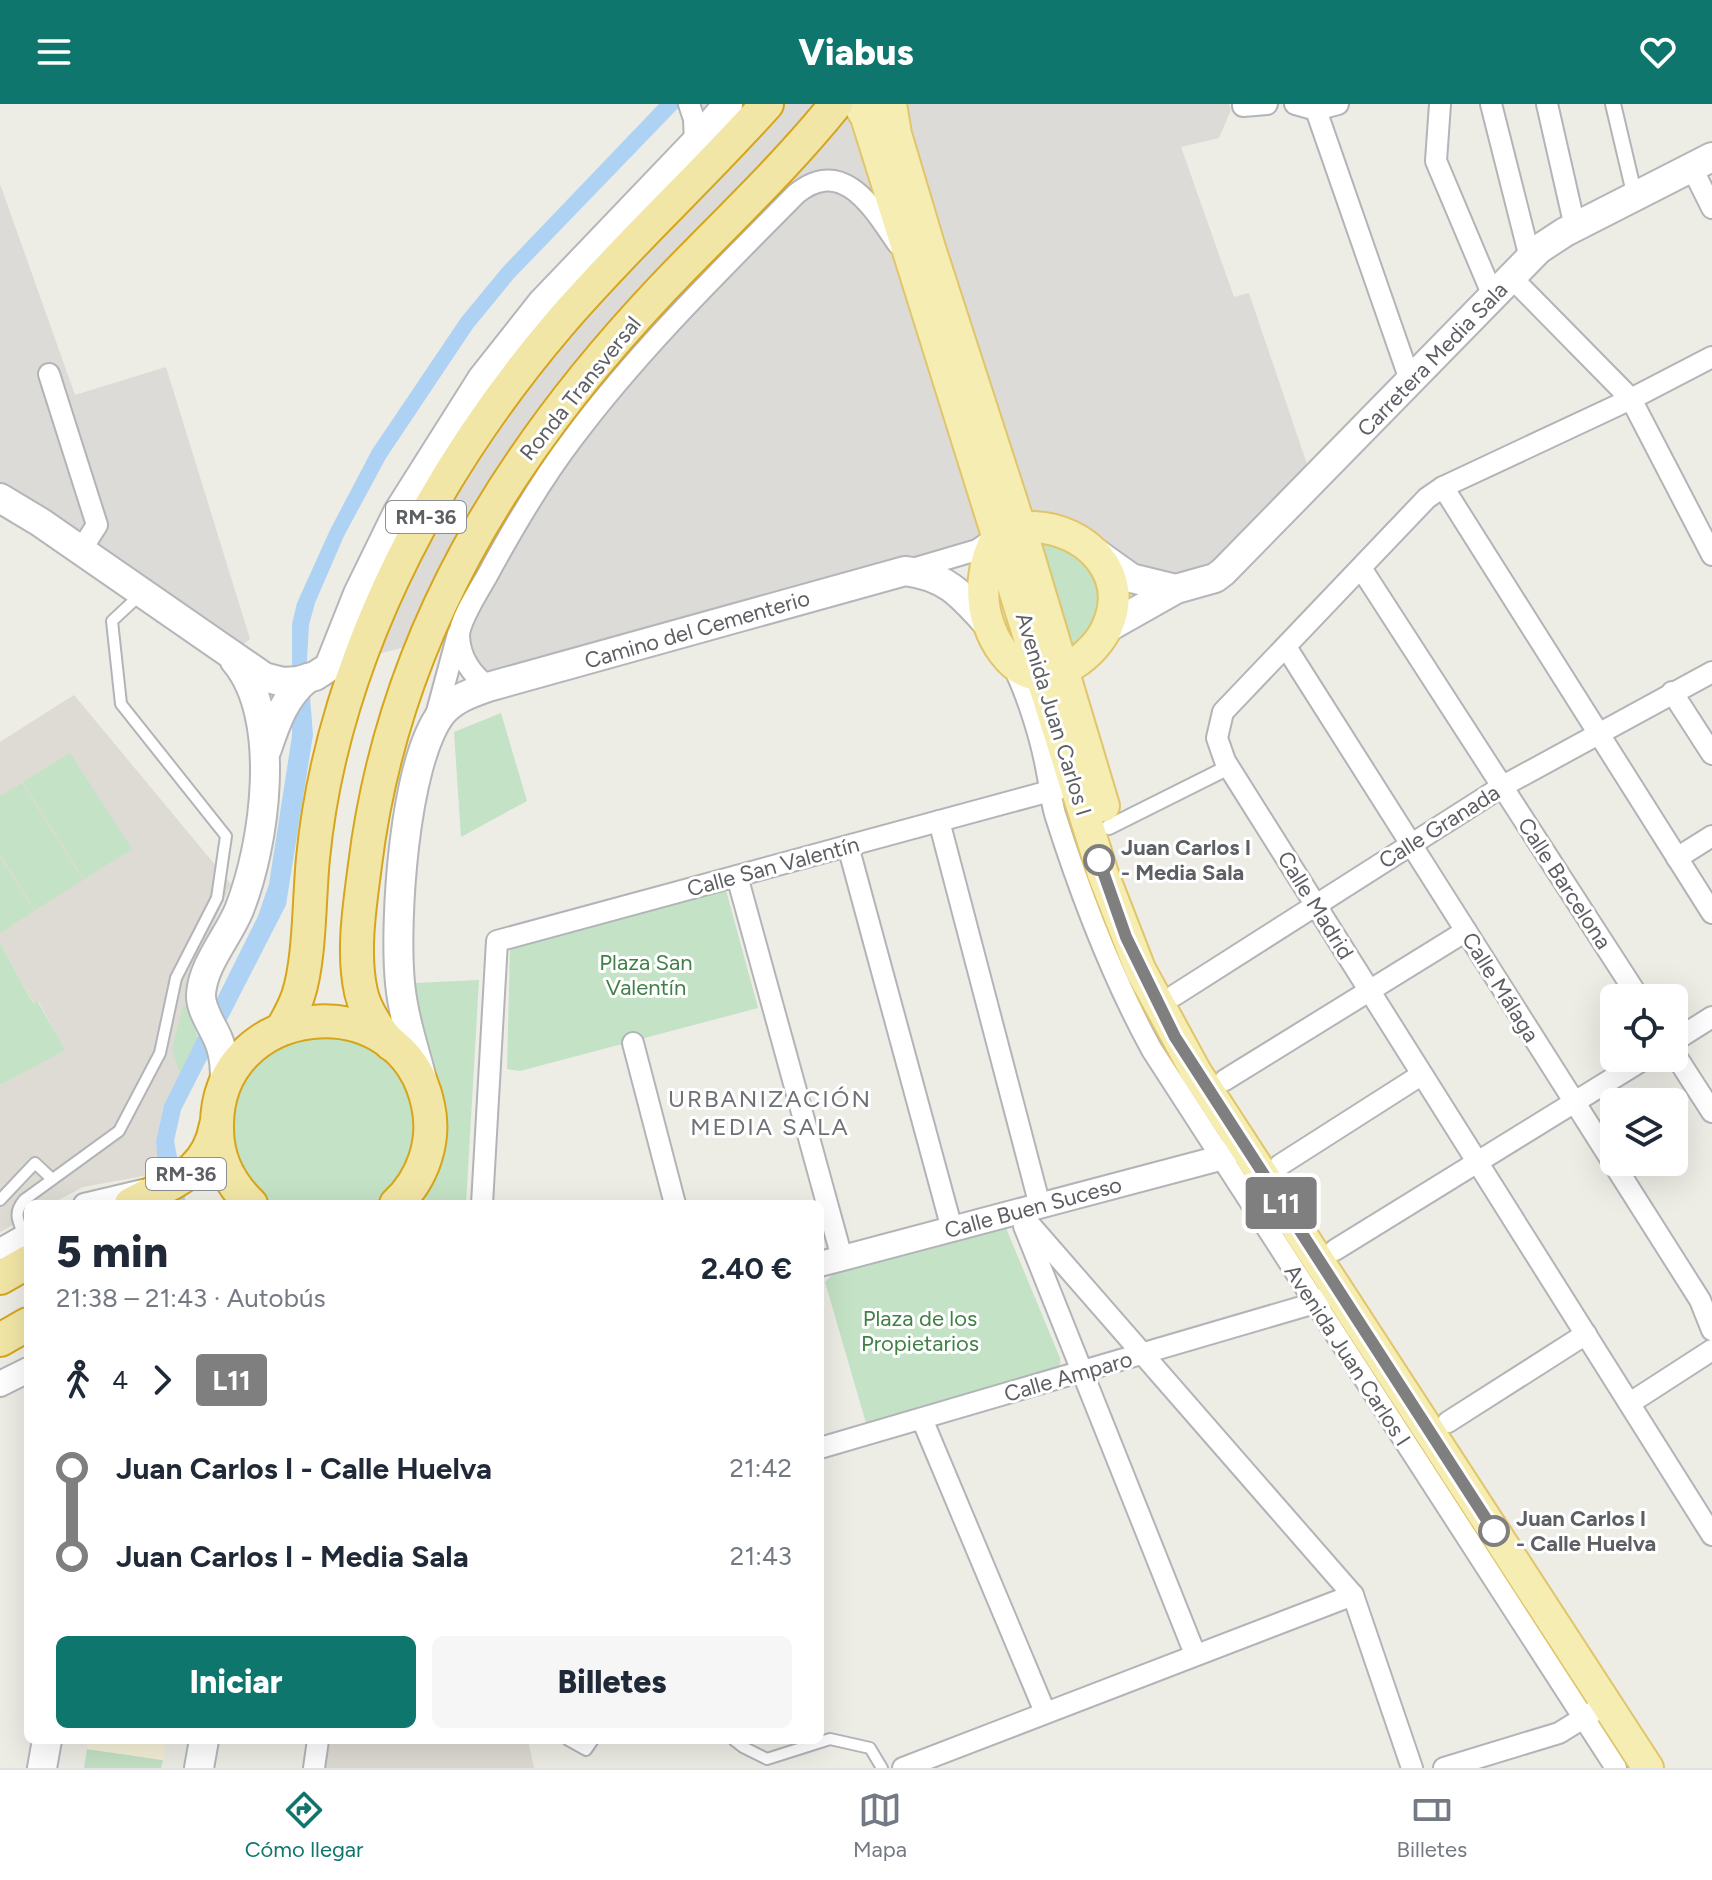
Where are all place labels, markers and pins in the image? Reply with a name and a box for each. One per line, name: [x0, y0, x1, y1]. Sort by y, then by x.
place label: Juan Carlos I - Media Sala: [1121, 834, 1251, 886]
marker: Juan Carlos I - Media Sala: [1084, 845, 1114, 875]
place label: Juan Carlos I - Calle Huelva: [1516, 1505, 1656, 1557]
marker: Juan Carlos I - Calle Huelva: [1479, 1516, 1509, 1546]

